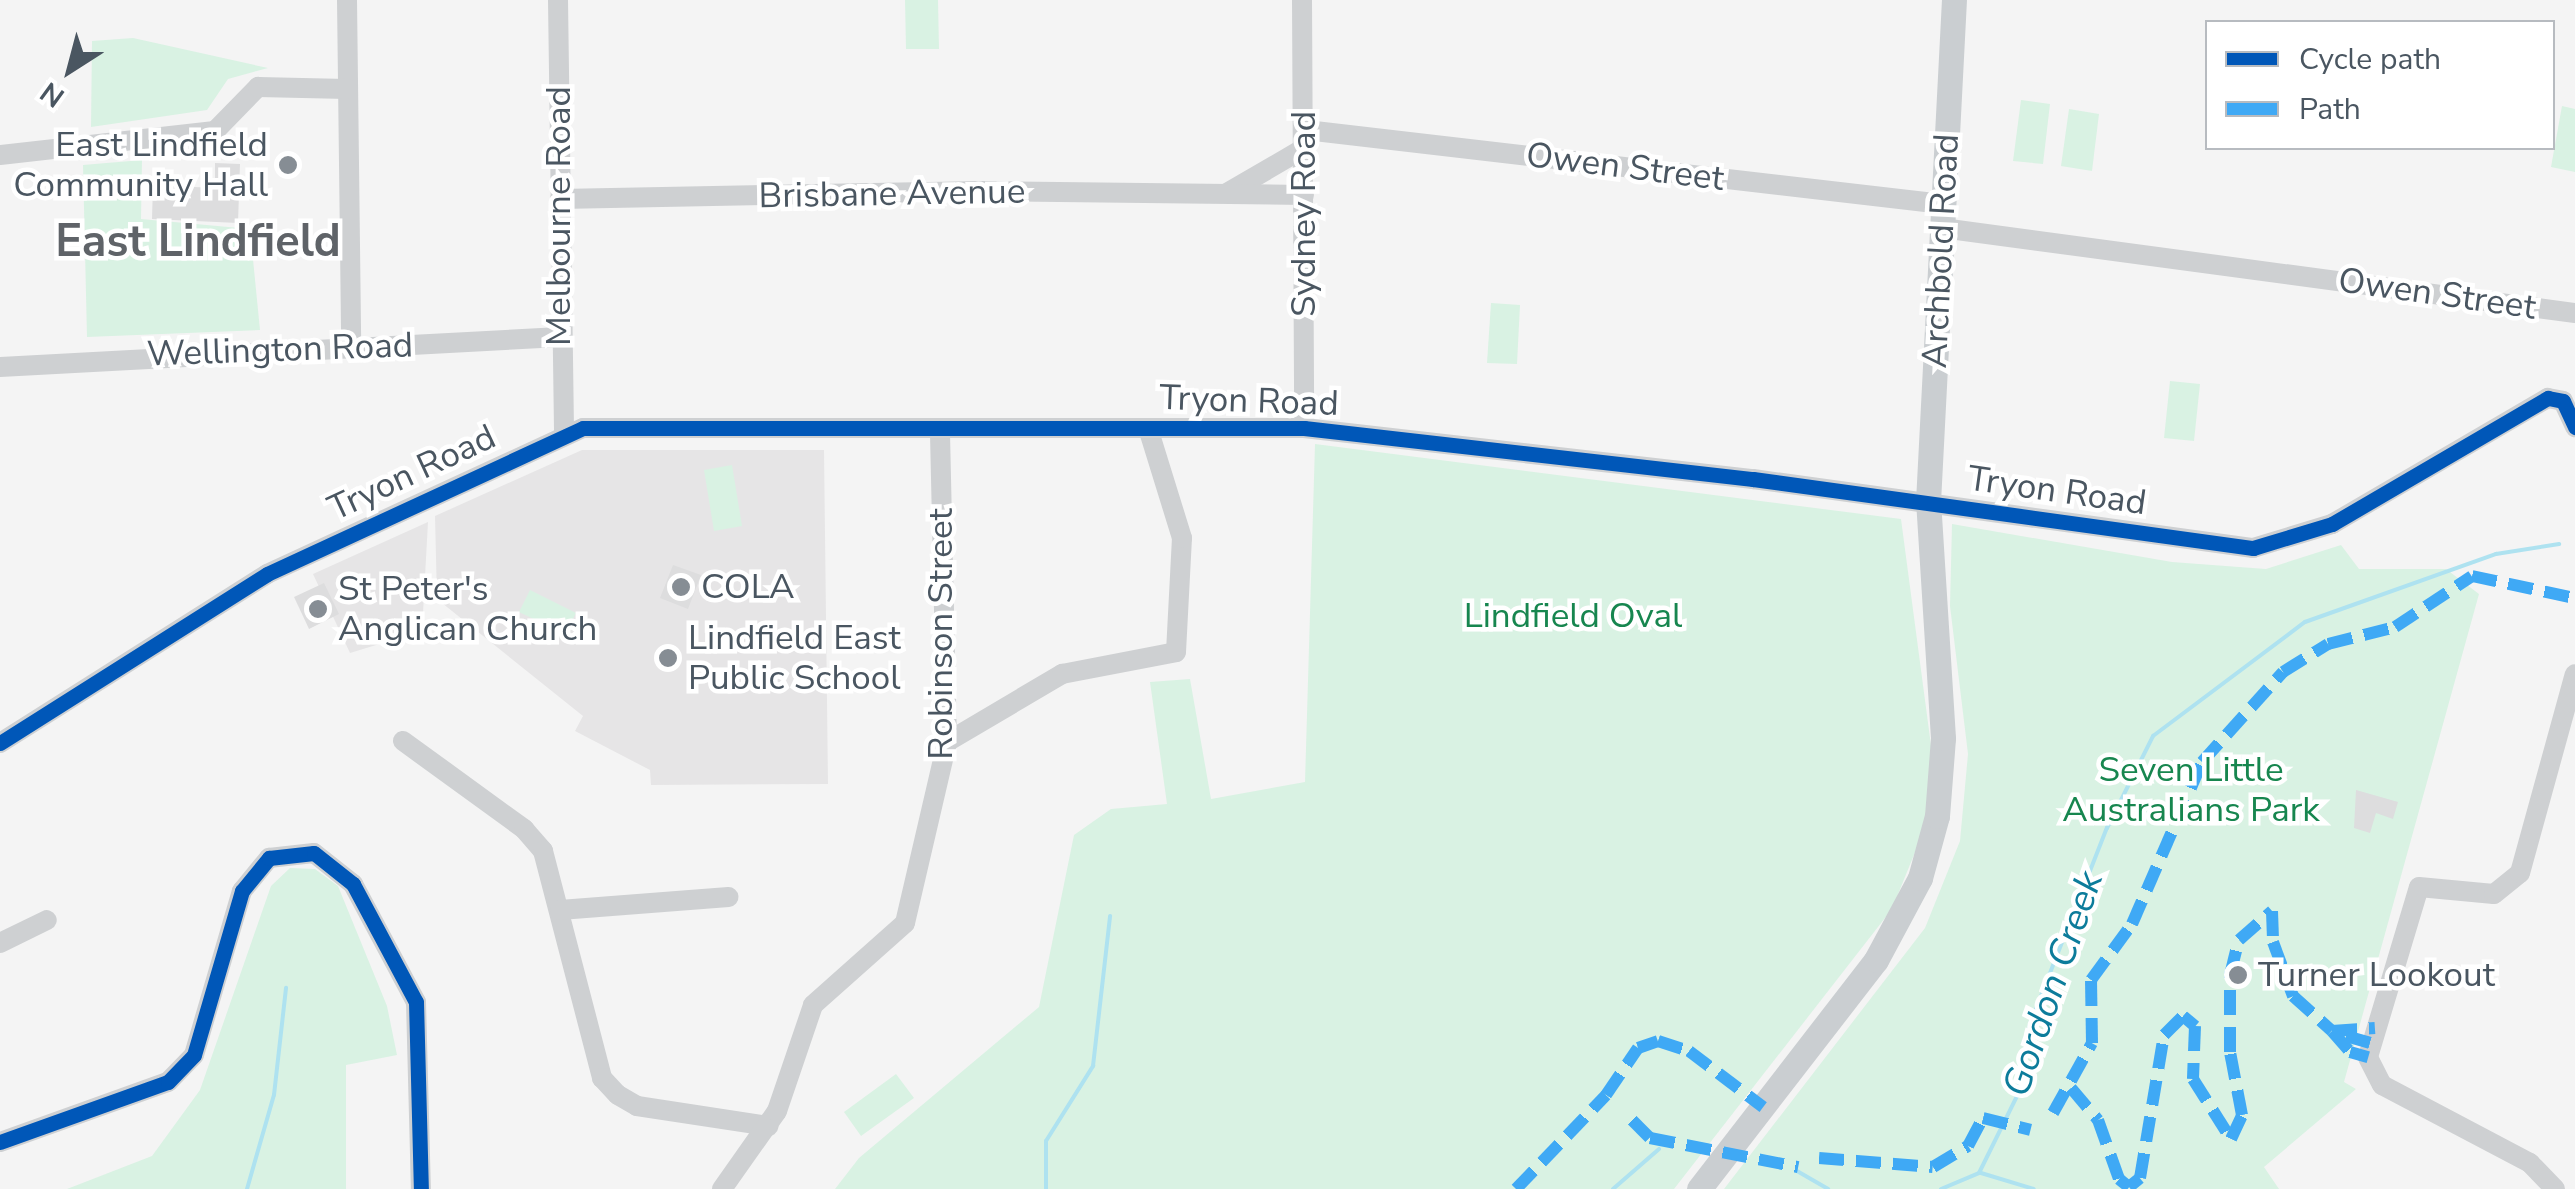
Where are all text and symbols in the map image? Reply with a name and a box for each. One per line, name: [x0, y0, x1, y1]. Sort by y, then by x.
north arrow: [20, 20, 120, 120]
legend: [2205, 20, 2555, 150]
text: Cycle path: [2299, 39, 2441, 80]
text: N: [33, 73, 72, 116]
street label: Melbourne Road: [538, 86, 580, 346]
text: Path: [2299, 89, 2361, 130]
street label: Sydney Road: [1283, 111, 1325, 317]
place label: East Lindfield Community Hall: [13, 124, 268, 206]
street label: Archbold Road: [1914, 133, 1968, 369]
street label: Owen Street: [1524, 134, 1726, 200]
marker: East Lindfield Community Hall: [277, 154, 299, 176]
street label: Brisbane Avenue: [758, 171, 1026, 217]
district label: East Lindfield: [55, 215, 341, 269]
street label: Owen Street: [2336, 259, 2538, 329]
street label: Wellington Road: [146, 324, 414, 376]
street label: Tryon Road: [1159, 377, 1339, 425]
street label: Tryon Road: [322, 416, 502, 530]
street label: Tryon Road: [1965, 458, 2149, 524]
street label: Robinson Street: [920, 508, 962, 760]
place label: COLA: [701, 566, 794, 608]
place label: St Peter's Anglican Church: [338, 568, 597, 650]
marker: COLA: [670, 576, 692, 598]
park label: Lindfield Oval: [1464, 595, 1682, 637]
marker: St Peter's Anglican Church: [307, 598, 329, 620]
place label: Lindfield East Public School: [688, 617, 901, 699]
marker: Lindfield East Public School: [657, 647, 679, 669]
park label: Seven Little Australians Park: [2062, 749, 2320, 831]
water label: Gordon Creek: [1993, 865, 2113, 1103]
place label: Turner Lookout: [2258, 954, 2495, 996]
marker: Turner Lookout: [2227, 964, 2249, 986]

